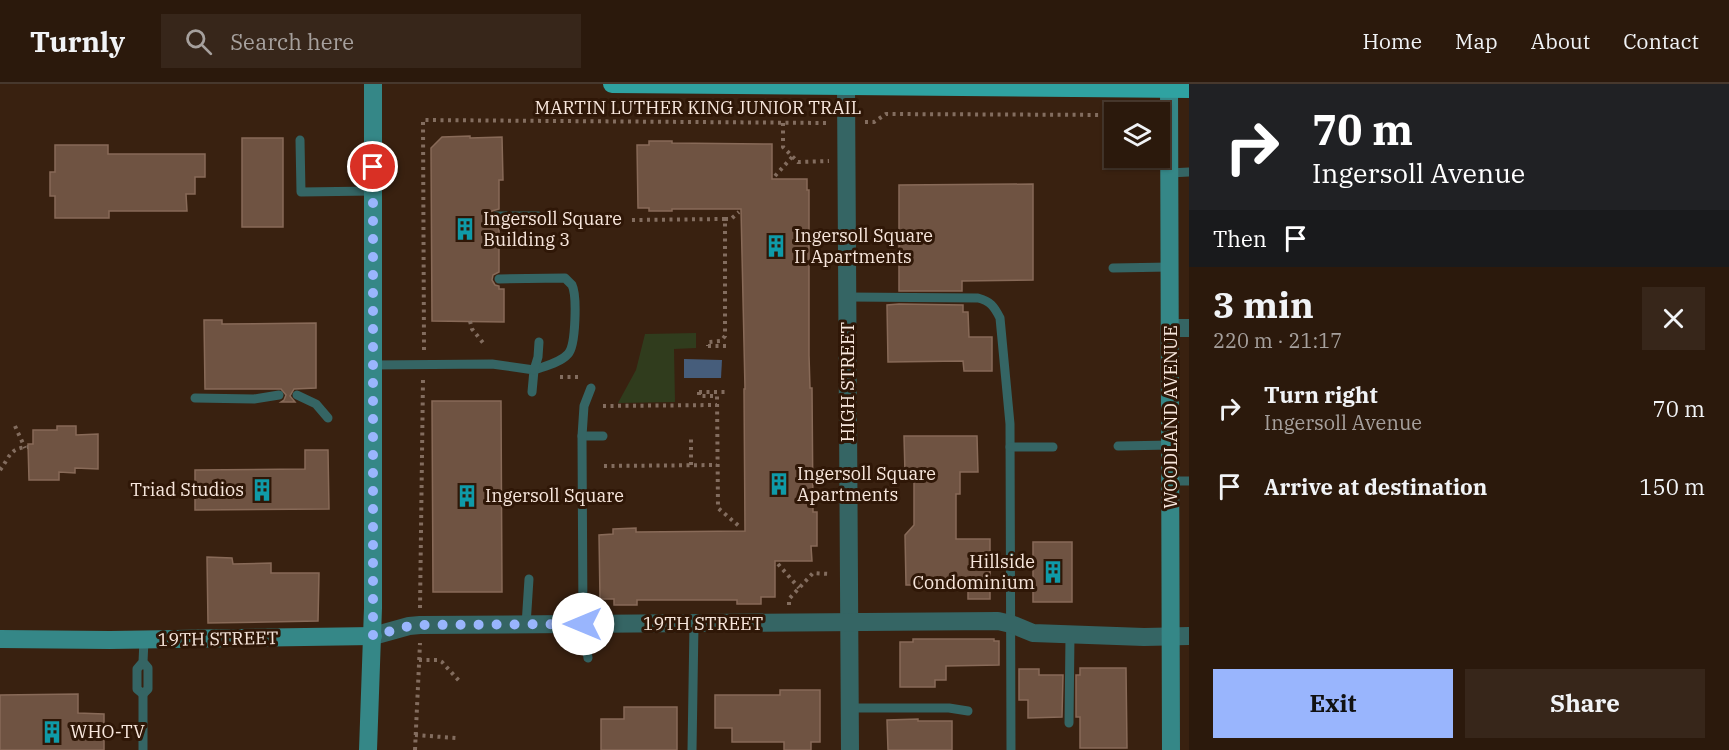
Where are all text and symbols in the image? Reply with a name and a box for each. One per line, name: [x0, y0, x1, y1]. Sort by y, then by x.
search box: [161, 14, 581, 68]
text: Turnly: [30, 23, 125, 60]
icon: search: [182, 25, 215, 58]
text: Search here: [230, 27, 354, 56]
text: Home: [1362, 27, 1422, 55]
text: Map: [1455, 27, 1498, 55]
text: About: [1531, 27, 1590, 55]
text: Contact: [1623, 27, 1699, 55]
street label: MARTIN LUTHER KING JUNIOR TRAIL: [534, 96, 862, 119]
map controls: [1104, 102, 1170, 168]
button: layers: [1104, 102, 1170, 168]
text: 70 m: [1312, 102, 1413, 157]
icon: right: [1213, 108, 1291, 186]
pin: [347, 141, 398, 192]
icon: arrive: [356, 150, 389, 183]
text: Ingersoll Avenue: [1312, 155, 1525, 190]
place label: Ingersoll Square Building 3: [483, 207, 622, 251]
building icon: Ingersoll Square Building 3: [452, 216, 478, 242]
icon: arrive: [1279, 222, 1312, 255]
place label: Ingersoll Square II Apartments: [794, 224, 933, 268]
text: Then: [1213, 224, 1267, 253]
building icon: Ingersoll Square II Apartments: [763, 233, 789, 259]
text: 3 min: [1213, 281, 1314, 328]
button: close: [1642, 287, 1705, 350]
street label: HIGH STREET: [836, 321, 859, 442]
street label: WOODLAND AVENUE: [1159, 325, 1182, 509]
text: 220 m · 21:17: [1213, 327, 1342, 354]
text: Turn right: [1264, 380, 1378, 409]
icon: right: [1213, 392, 1246, 425]
text: 70 m: [1653, 394, 1705, 423]
text: Ingersoll Avenue: [1264, 409, 1422, 436]
place label: Ingersoll Square Apartments: [797, 462, 936, 506]
icon: arrive: [1213, 470, 1246, 503]
building icon: Ingersoll Square Apartments: [766, 471, 792, 497]
text: Arrive at destination: [1264, 472, 1487, 501]
text: 150 m: [1639, 472, 1705, 501]
building icon: Triad Studios: [249, 477, 275, 503]
place label: Triad Studios: [130, 478, 244, 501]
building icon: Ingersoll Square: [454, 483, 480, 509]
place label: Ingersoll Square: [485, 484, 624, 507]
place label: Hillside Condominium: [912, 550, 1035, 594]
building icon: Hillside Condominium: [1040, 559, 1066, 585]
position arrow: [551, 592, 615, 656]
street label: 19TH STREET: [643, 612, 764, 635]
street label: 19TH STREET: [157, 626, 279, 651]
button: Exit: [1213, 669, 1453, 738]
button: Share: [1465, 669, 1705, 738]
building icon: WHO-TV: [39, 719, 65, 745]
place label: WHO-TV: [70, 720, 145, 743]

